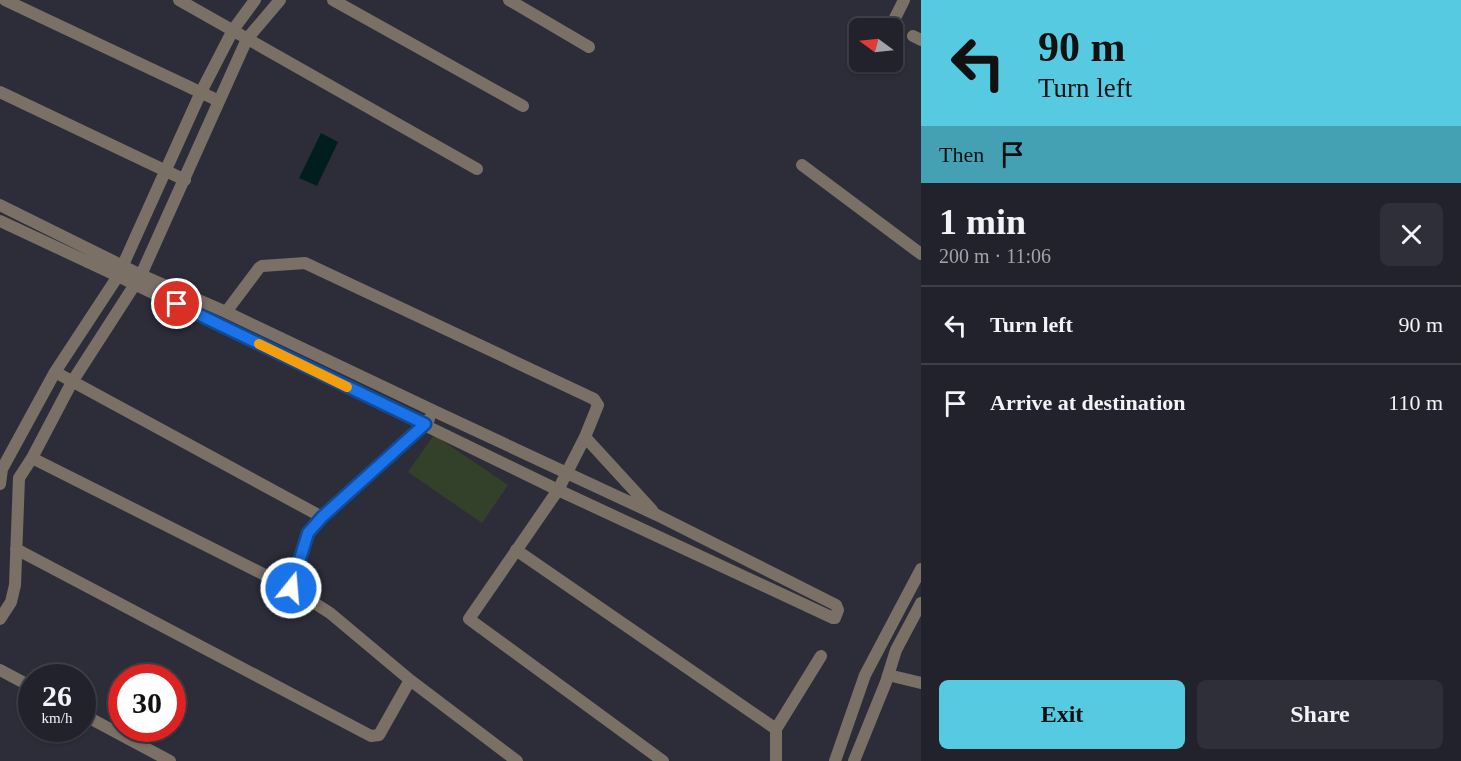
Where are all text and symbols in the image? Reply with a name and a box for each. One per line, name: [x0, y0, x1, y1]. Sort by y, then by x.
north arrow: [849, 18, 903, 72]
map controls: [849, 18, 903, 72]
icon: left: [939, 24, 1017, 102]
text: 90 m: [1038, 24, 1126, 70]
text: Turn left: [1038, 73, 1132, 103]
icon: arrive: [996, 138, 1029, 171]
text: Then: [939, 142, 984, 167]
text: 1 min: [939, 202, 1026, 242]
button: close: [1380, 203, 1443, 266]
text: 200 m · 11:06: [939, 245, 1051, 267]
pin: [151, 278, 202, 329]
icon: arrive: [160, 287, 193, 320]
icon: left: [939, 309, 972, 342]
text: Turn left: [990, 312, 1073, 337]
text: 90 m: [1398, 312, 1443, 337]
icon: arrive: [939, 387, 972, 420]
text: Arrive at destination: [990, 390, 1186, 415]
text: 110 m: [1388, 390, 1443, 415]
position arrow: [259, 556, 323, 620]
speed limit sign: 30: [108, 664, 186, 742]
text: 26: [42, 679, 72, 712]
button: Exit: [939, 680, 1185, 749]
button: Share: [1197, 680, 1443, 749]
text: km/h: [42, 710, 72, 726]

